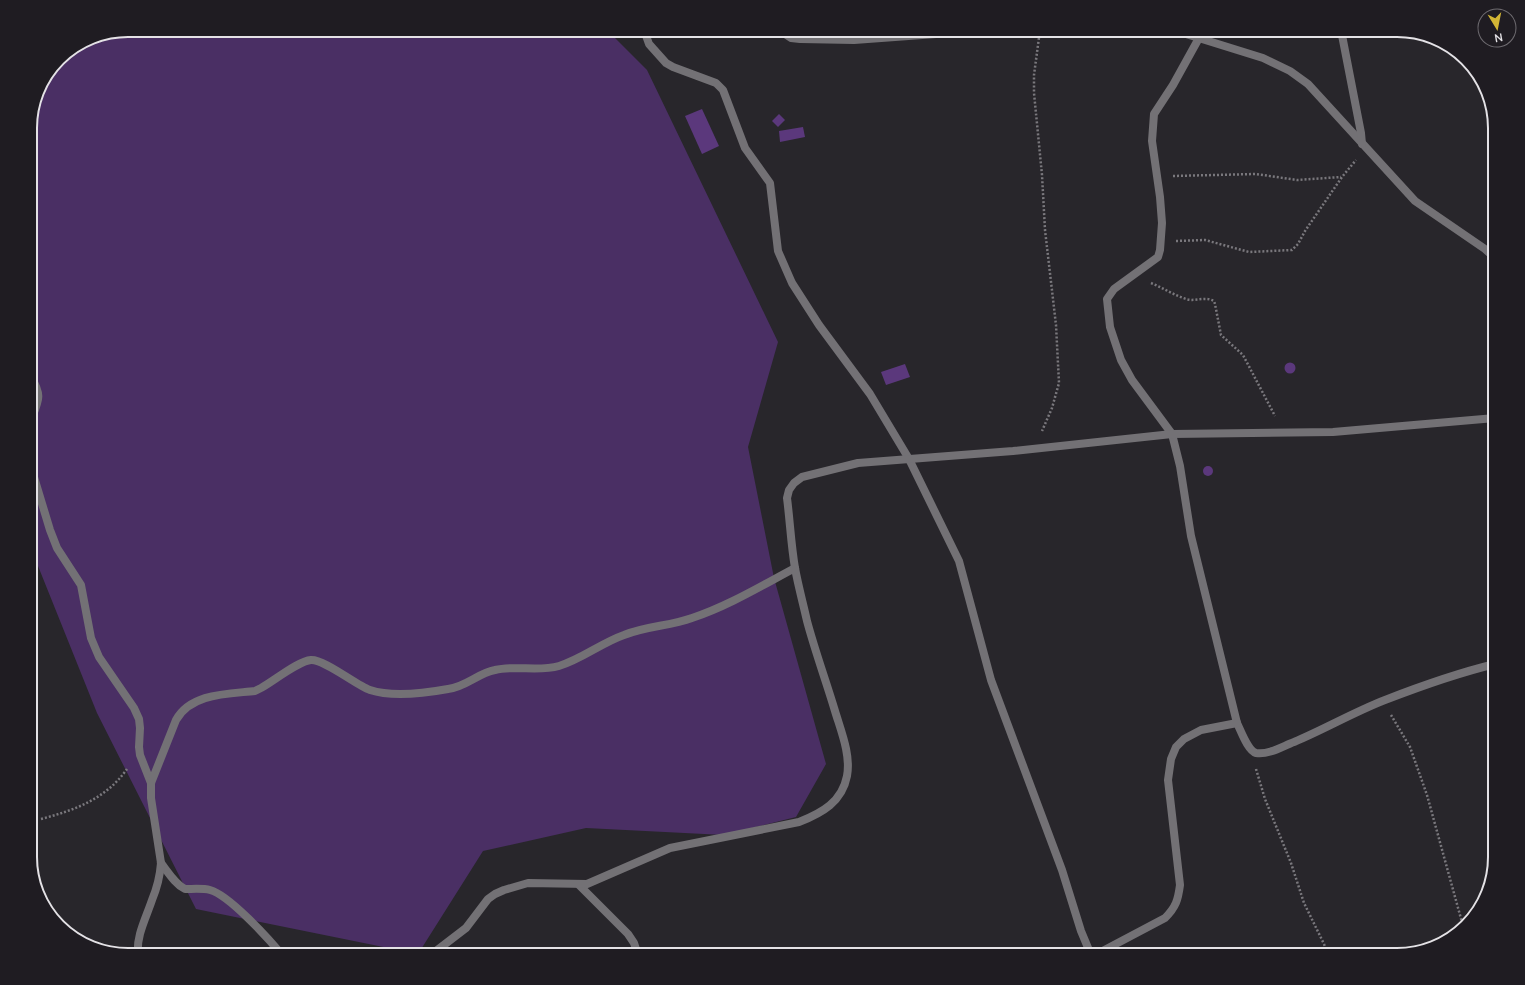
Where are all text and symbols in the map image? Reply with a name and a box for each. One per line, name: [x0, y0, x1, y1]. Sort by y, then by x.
north arrow: [1477, 8, 1517, 48]
text: N: [1493, 29, 1504, 45]

